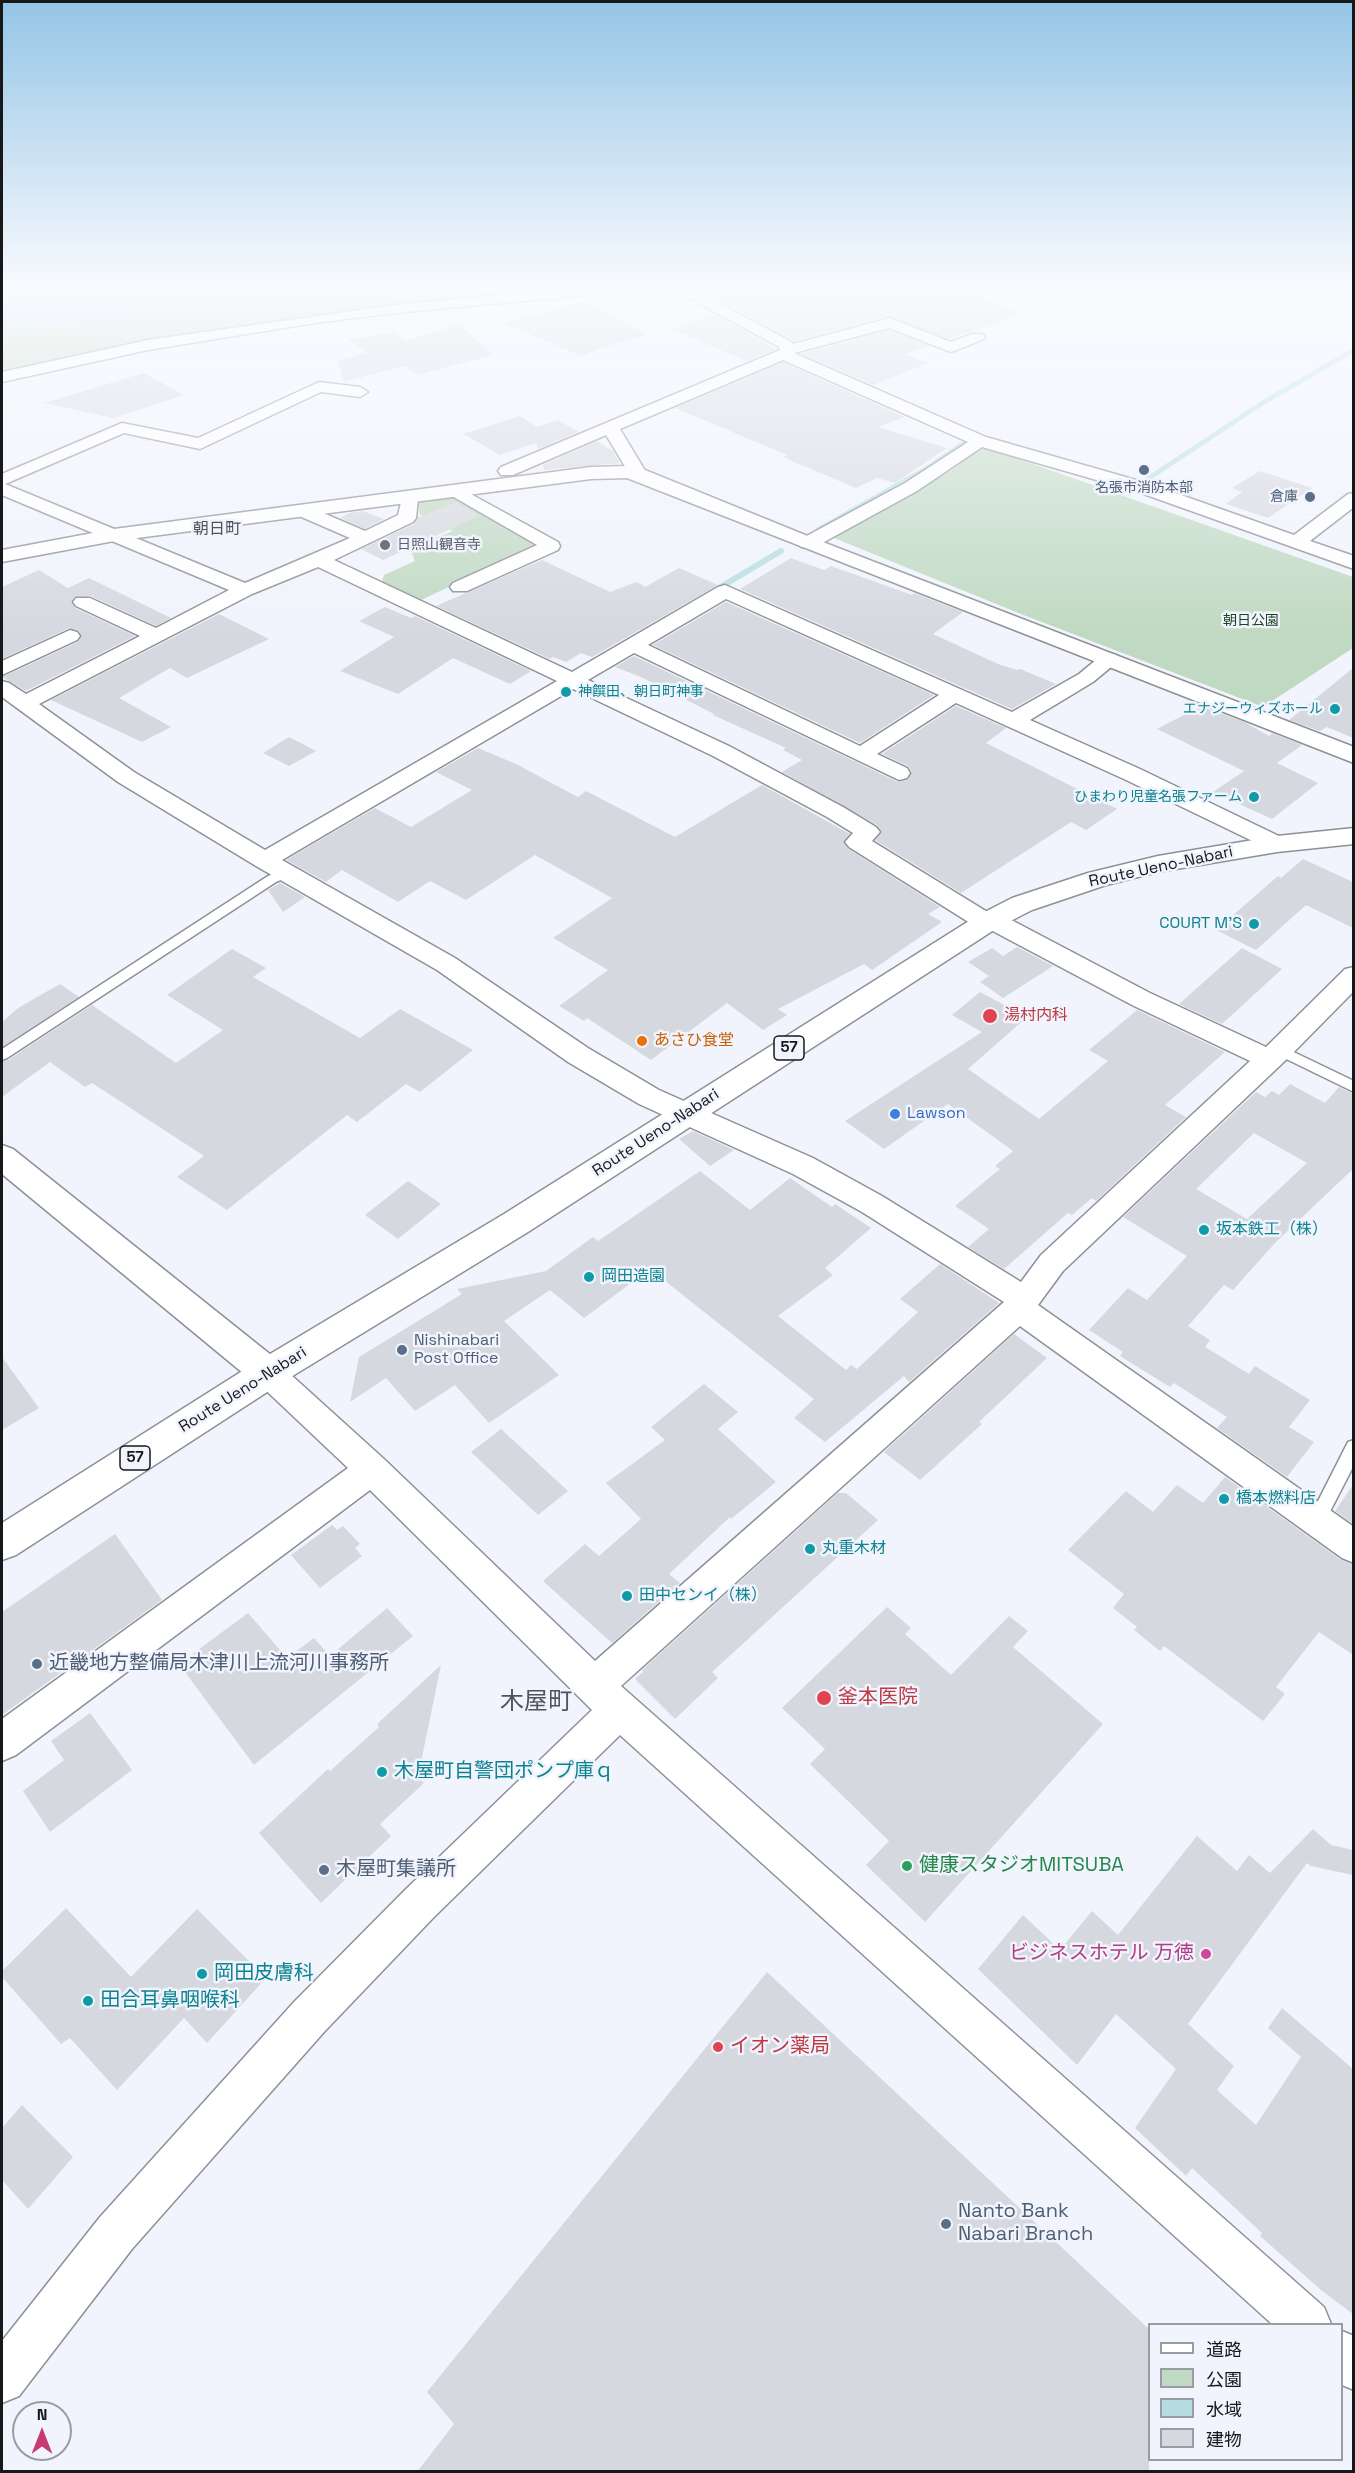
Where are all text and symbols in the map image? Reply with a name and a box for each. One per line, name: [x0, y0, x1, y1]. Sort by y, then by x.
marker: 名張市消防本部: [1137, 463, 1151, 477]
place label: 名張市消防本部: [1095, 480, 1193, 496]
place label: 倉庫: [1270, 489, 1298, 505]
marker: 倉庫: [1303, 490, 1317, 504]
district label: 朝日町: [193, 520, 241, 540]
place label: 日照山観音寺: [397, 537, 481, 553]
marker: 日照山観音寺: [378, 538, 392, 552]
park label: 朝日公園: [1223, 613, 1279, 629]
place label: 神饌田、朝日町神事: [578, 684, 704, 700]
marker: 神饌田、朝日町神事: [559, 685, 573, 699]
place label: エナジーウィズホール: [1183, 701, 1323, 717]
marker: エナジーウィズホール: [1328, 702, 1342, 716]
place label: ひまわり児童名張ファーム: [1074, 789, 1242, 805]
marker: ひまわり児童名張ファーム: [1247, 790, 1261, 804]
street label: Route Ueno-Nabari: [1087, 842, 1235, 892]
place label: COURT M'S: [1159, 914, 1242, 934]
marker: COURT M'S: [1247, 917, 1261, 931]
place label: 湯村内科: [1004, 1006, 1068, 1026]
marker: 湯村内科: [981, 1007, 999, 1025]
place label: あさひ食堂: [654, 1031, 734, 1051]
marker: あさひ食堂: [635, 1034, 649, 1048]
road number: 57: [774, 1036, 804, 1060]
street label: Route Ueno-Nabari: [589, 1085, 723, 1181]
place label: Lawson: [907, 1104, 966, 1124]
marker: Lawson: [888, 1107, 902, 1121]
place label: 坂本鉄工（株）: [1216, 1220, 1328, 1240]
marker: 坂本鉄工（株）: [1197, 1223, 1211, 1237]
place label: 岡田造園: [601, 1267, 665, 1287]
marker: 岡田造園: [582, 1270, 596, 1284]
place label: Nishinabari Post Office: [414, 1331, 499, 1369]
street label: Route Ueno-Nabari: [176, 1343, 310, 1437]
marker: Nishinabari Post Office: [395, 1343, 409, 1357]
road number: 57: [120, 1446, 150, 1470]
place label: 橋本燃料店: [1236, 1489, 1316, 1509]
marker: 橋本燃料店: [1217, 1492, 1231, 1506]
place label: 丸重木材: [822, 1539, 886, 1559]
marker: 丸重木材: [803, 1542, 817, 1556]
place label: 田中センイ（株）: [639, 1586, 767, 1606]
marker: 田中センイ（株）: [620, 1589, 634, 1603]
place label: 近畿地方整備局木津川上流河川事務所: [49, 1652, 389, 1676]
marker: 近畿地方整備局木津川上流河川事務所: [30, 1657, 44, 1671]
place label: 釜本医院: [838, 1686, 918, 1710]
district label: 木屋町: [500, 1688, 572, 1716]
marker: 釜本医院: [815, 1689, 833, 1707]
place label: 木屋町自警団ポンプ庫ｑ: [394, 1760, 614, 1784]
marker: 木屋町自警団ポンプ庫ｑ: [375, 1765, 389, 1779]
place label: 健康スタジオMITSUBA: [919, 1854, 1124, 1878]
place label: 木屋町集議所: [336, 1858, 456, 1882]
marker: 健康スタジオMITSUBA: [900, 1859, 914, 1873]
marker: 木屋町集議所: [317, 1863, 331, 1877]
place label: ビジネスホテル 万徳: [1009, 1942, 1194, 1966]
marker: ビジネスホテル 万徳: [1199, 1947, 1213, 1961]
place label: 岡田皮膚科: [214, 1962, 314, 1986]
marker: 岡田皮膚科: [195, 1967, 209, 1981]
place label: 田合耳鼻咽喉科: [100, 1989, 240, 2013]
marker: 田合耳鼻咽喉科: [81, 1994, 95, 2008]
place label: イオン薬局: [730, 2035, 830, 2059]
marker: イオン薬局: [711, 2040, 725, 2054]
place label: Nanto Bank Nabari Branch: [958, 2200, 1093, 2247]
marker: Nanto Bank Nabari Branch: [939, 2217, 953, 2231]
legend: [1148, 2323, 1343, 2461]
text: 道路: [1206, 2338, 1242, 2361]
text: 公園: [1206, 2368, 1242, 2391]
text: 水域: [1206, 2398, 1242, 2421]
north arrow: [12, 2401, 72, 2461]
text: N: [37, 2404, 47, 2425]
text: 建物: [1206, 2428, 1242, 2451]

